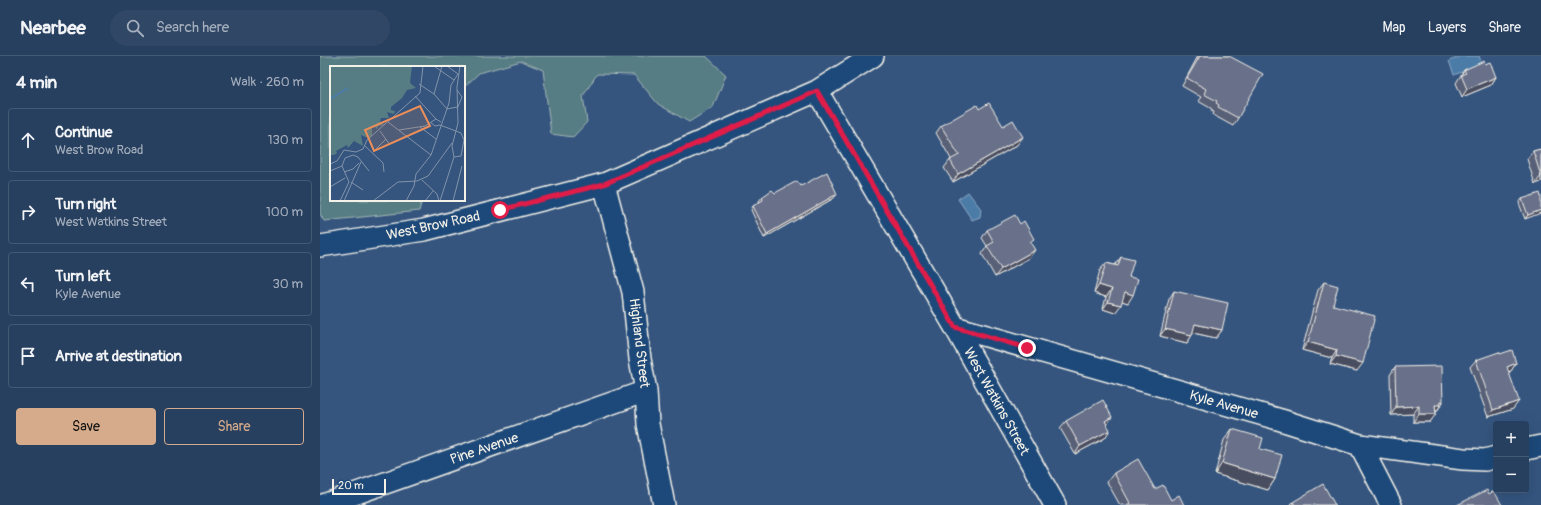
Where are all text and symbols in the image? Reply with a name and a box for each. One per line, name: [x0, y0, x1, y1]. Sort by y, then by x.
search box: [110, 10, 390, 46]
text: Nearbee: [20, 16, 86, 40]
icon: search: [124, 17, 146, 39]
text: Search here: [156, 18, 229, 37]
text: Map: [1383, 19, 1406, 36]
text: Layers: [1428, 19, 1466, 36]
text: Share: [1488, 19, 1521, 36]
inset map: [330, 66, 465, 201]
text: 4 min: [16, 72, 57, 93]
text: Walk · 260 m: [230, 74, 304, 90]
text: Continue: [55, 123, 113, 142]
icon: ahead: [17, 129, 39, 151]
text: 130 m: [267, 132, 303, 148]
text: West Brow Road: [55, 142, 144, 158]
text: Turn right: [55, 195, 116, 214]
icon: right: [17, 201, 39, 223]
route start: [491, 201, 509, 219]
text: 100 m: [266, 204, 303, 220]
street label: West Brow Road: [385, 207, 482, 244]
text: West Watkins Street: [55, 214, 167, 230]
text: Turn left: [55, 267, 111, 286]
icon: left: [17, 273, 39, 295]
text: 30 m: [273, 276, 303, 292]
text: Kyle Avenue: [55, 286, 121, 302]
street label: Highland Street: [626, 297, 653, 389]
route end: [1018, 339, 1036, 357]
street label: West Watkins Street: [960, 344, 1033, 458]
icon: arrive: [17, 345, 39, 367]
text: Arrive at destination: [55, 347, 182, 366]
street label: Kyle Avenue: [1188, 387, 1260, 422]
button: Save: [16, 408, 156, 445]
button: Share: [164, 408, 304, 445]
map controls: [1493, 421, 1529, 493]
button: +: [1493, 421, 1529, 457]
street label: Pine Avenue: [448, 429, 521, 468]
button: −: [1493, 457, 1529, 493]
scale bar: [332, 477, 386, 496]
text: 20 m: [338, 479, 364, 492]

